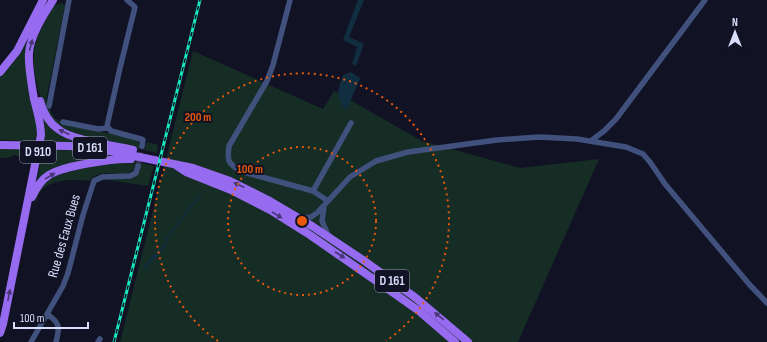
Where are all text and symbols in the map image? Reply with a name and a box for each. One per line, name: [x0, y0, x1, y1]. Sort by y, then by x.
north arrow: [715, 12, 755, 52]
text: N: [732, 16, 738, 29]
one-way arrow: [28, 39, 34, 51]
text: 200 m: [185, 110, 211, 125]
one-way arrow: [58, 129, 69, 135]
road number: D 161: [73, 137, 107, 159]
road number: D 910: [20, 141, 56, 163]
text: 100 m: [237, 162, 263, 177]
one-way arrow: [44, 172, 56, 179]
one-way arrow: [233, 182, 244, 188]
street label: Rue des Eaux Bues: [44, 192, 84, 280]
one-way arrow: [271, 211, 283, 218]
centre of rings: [295, 214, 309, 228]
one-way arrow: [334, 251, 345, 259]
road number: D 161: [375, 270, 409, 292]
one-way arrow: [6, 289, 12, 301]
scale bar: [14, 304, 88, 330]
text: 100 m: [20, 311, 45, 326]
one-way arrow: [433, 312, 444, 321]

